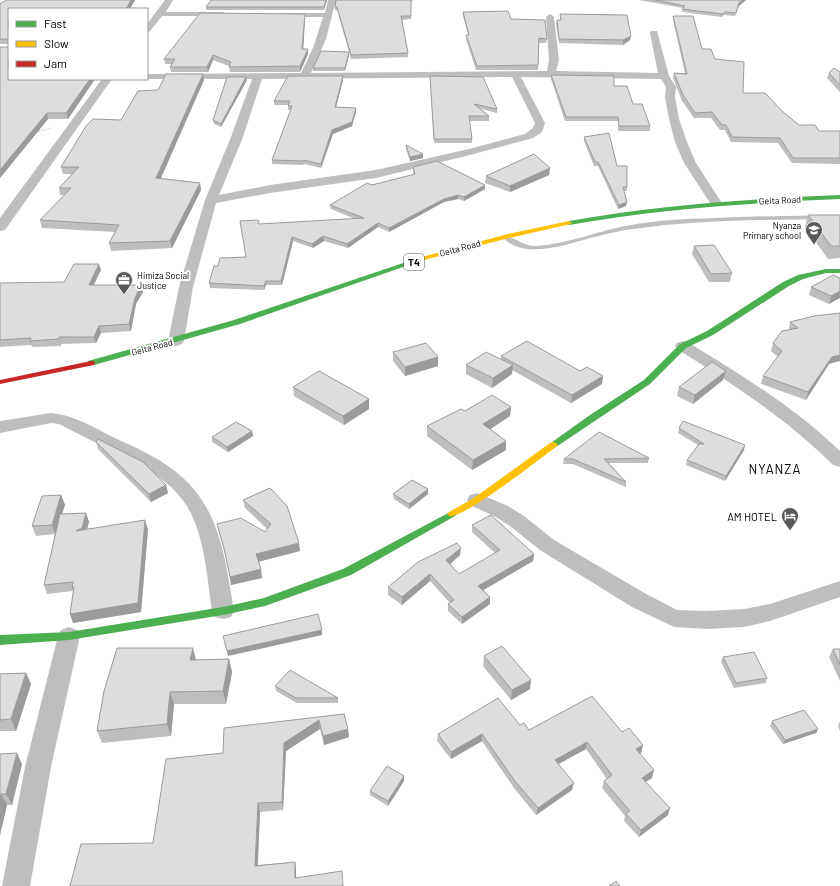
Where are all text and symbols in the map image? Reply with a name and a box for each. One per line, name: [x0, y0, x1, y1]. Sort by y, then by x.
legend: [8, 8, 148, 80]
text: Fast: [44, 16, 67, 30]
text: Slow: [44, 36, 69, 50]
text: Jam: [44, 56, 67, 70]
street label: Geita Road: [759, 193, 801, 207]
place label: Nyanza Primary school: [743, 220, 801, 241]
school or university icon: Nyanza Primary school: [804, 220, 824, 245]
street label: Geita Road: [438, 237, 482, 259]
road number: T4: [404, 254, 424, 270]
office icon: Himiza Social Justice: [114, 270, 134, 295]
place label: Himiza Social Justice: [137, 270, 189, 291]
street label: Geita Road: [130, 336, 174, 358]
district label: NYANZA: [749, 461, 801, 477]
hotel icon: AM HOTEL: [780, 506, 800, 531]
place label: AM HOTEL: [727, 510, 777, 523]

